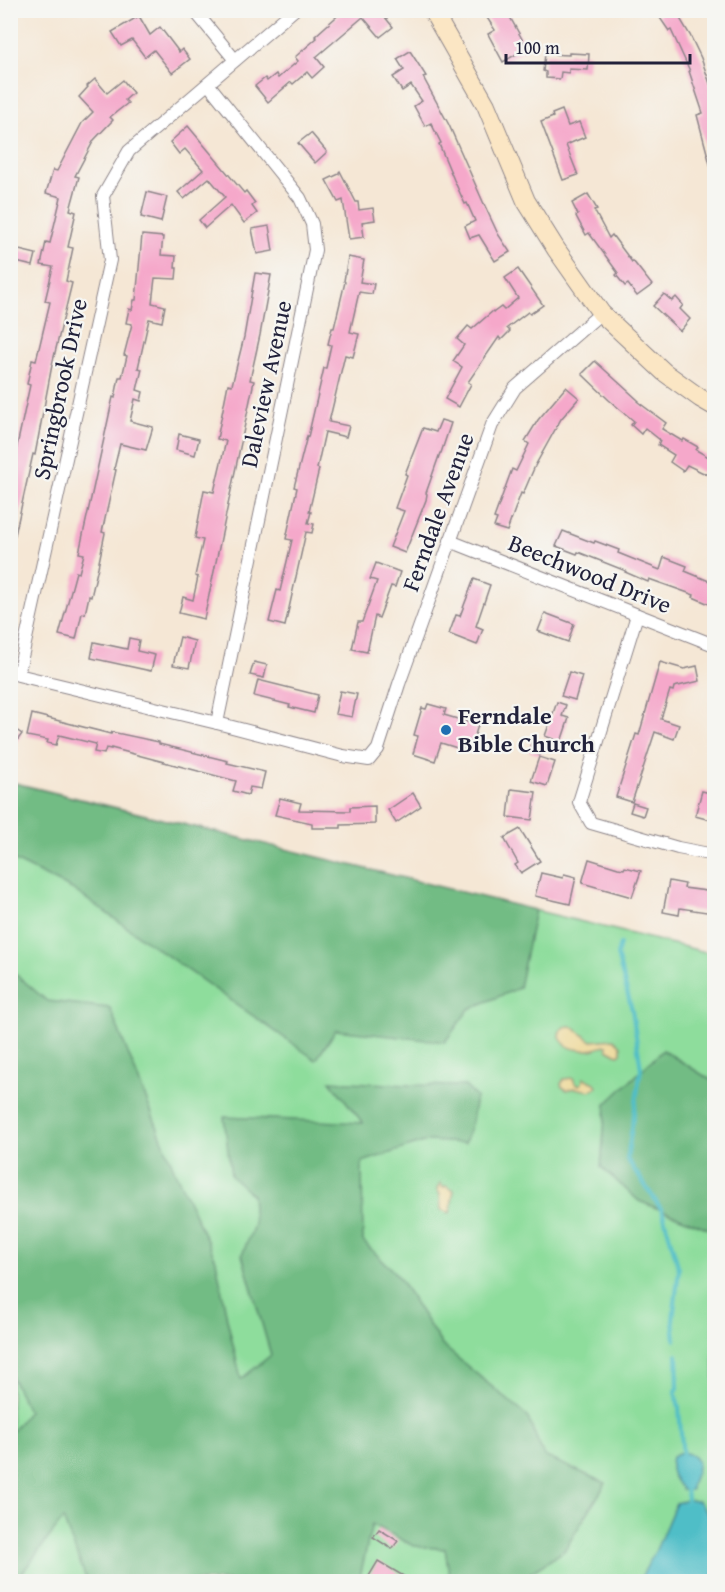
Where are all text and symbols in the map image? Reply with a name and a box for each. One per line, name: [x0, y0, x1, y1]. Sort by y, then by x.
scale bar: [506, 27, 690, 65]
text: 100 m: [515, 34, 560, 61]
street label: Springbrook Drive: [23, 295, 96, 483]
street label: Daleview Avenue: [231, 297, 300, 471]
street label: Ferndale Avenue: [393, 428, 482, 596]
street label: Beechwood Drive: [503, 525, 677, 622]
place label: Ferndale Bible Church: [458, 698, 595, 761]
marker: Ferndale Bible Church: [439, 723, 453, 737]

